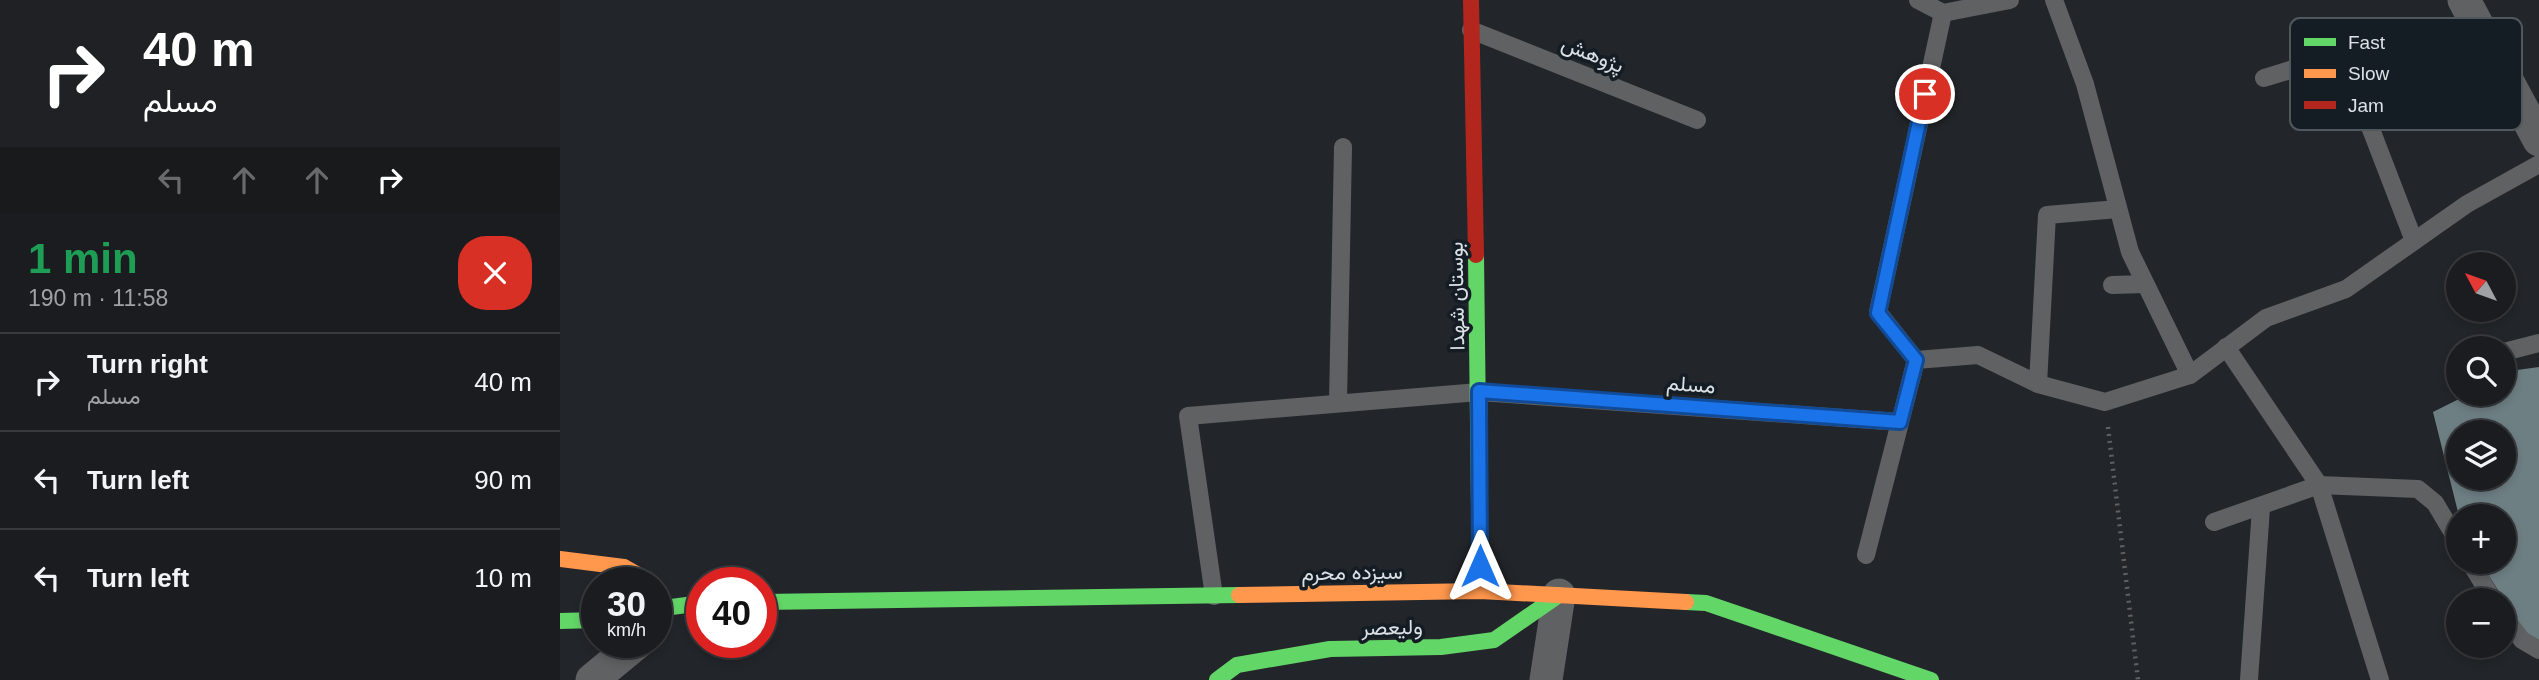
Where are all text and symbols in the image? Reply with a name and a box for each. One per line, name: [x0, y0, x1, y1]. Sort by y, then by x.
legend: [2290, 18, 2522, 130]
text: 40 m: [143, 22, 255, 76]
icon: right: [28, 28, 119, 119]
street label: پژوهش: [1557, 31, 1627, 80]
text: Fast: [2348, 32, 2386, 53]
text: Slow: [2348, 63, 2389, 84]
pin: [1895, 64, 1955, 124]
icon: arrive: [1906, 75, 1944, 113]
text: مسلم: [143, 83, 218, 119]
text: Jam: [2348, 95, 2384, 116]
icon: left: [152, 161, 190, 199]
icon: ahead: [225, 161, 263, 199]
icon: ahead: [298, 161, 336, 199]
icon: right: [371, 161, 409, 199]
text: 1 min: [28, 235, 138, 282]
button: close: [458, 236, 532, 310]
street label: بوستان شهدا: [1444, 241, 1470, 351]
north arrow: [2446, 252, 2516, 322]
map controls: [2446, 252, 2516, 658]
text: 190 m · 11:58: [28, 285, 168, 311]
button: search: [2446, 336, 2516, 406]
text: Turn right: [87, 349, 208, 379]
icon: right: [28, 363, 66, 401]
text: 40 m: [474, 367, 532, 397]
street label: مسلم: [1666, 371, 1716, 400]
text: مسلم: [87, 383, 141, 409]
button: layers: [2446, 420, 2516, 490]
icon: left: [28, 461, 66, 499]
text: Turn left: [87, 465, 189, 495]
text: 90 m: [474, 465, 532, 495]
button: +: [2446, 504, 2516, 574]
position arrow: [1443, 529, 1517, 603]
icon: left: [28, 559, 66, 597]
street label: سیزده محرم: [1301, 560, 1403, 587]
text: Turn left: [87, 563, 189, 593]
text: 10 m: [474, 563, 532, 593]
speed limit sign: 40: [686, 567, 777, 658]
text: 30: [607, 584, 646, 623]
button: −: [2446, 588, 2516, 658]
street label: ولیعصر: [1360, 615, 1423, 641]
text: km/h: [607, 620, 646, 640]

